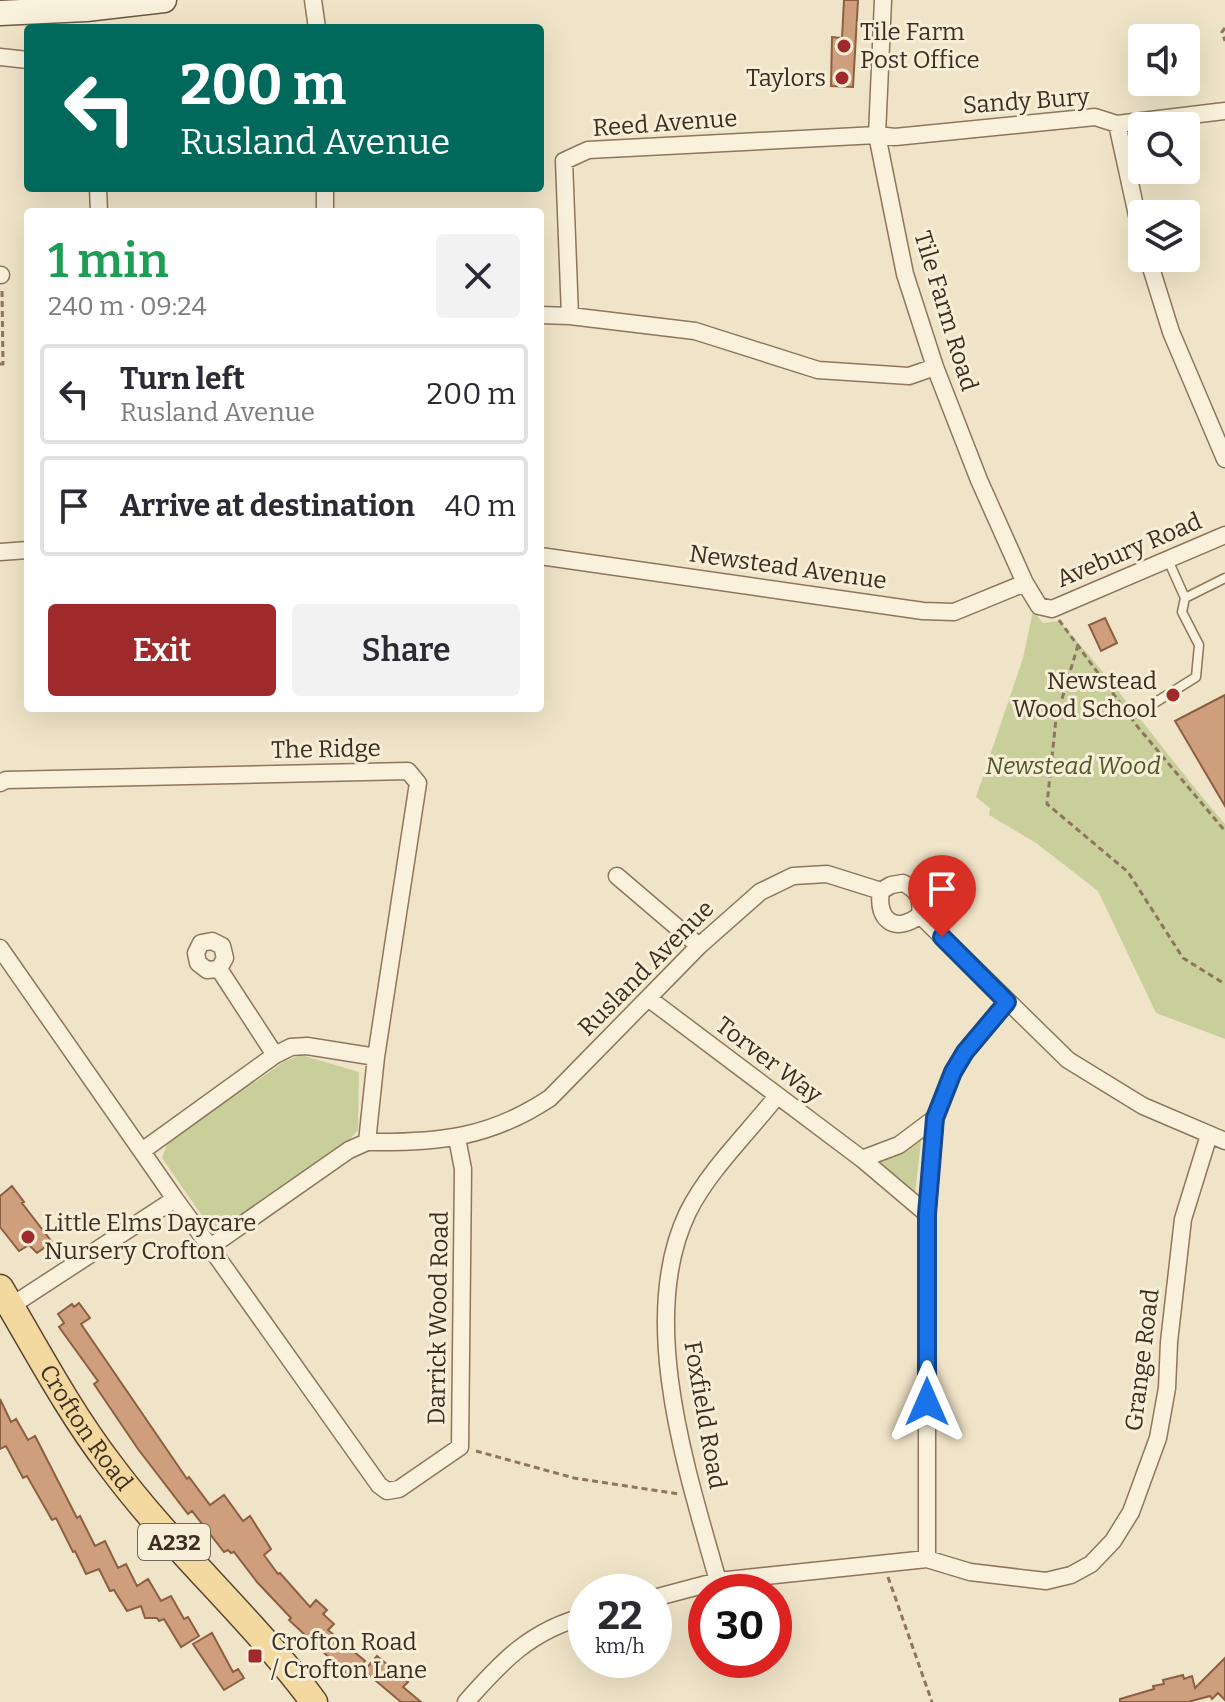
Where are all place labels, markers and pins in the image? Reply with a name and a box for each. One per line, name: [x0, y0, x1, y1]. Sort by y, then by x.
place label: Tile Farm Post Office: [860, 18, 980, 74]
marker: Tile Farm Post Office: [835, 37, 853, 55]
place label: Taylors: [746, 64, 826, 92]
marker: Taylors: [833, 69, 851, 87]
place label: Newstead Wood School: [1012, 667, 1157, 723]
marker: Newstead Wood School: [1164, 686, 1182, 704]
pin: [908, 855, 976, 937]
place label: Little Elms Daycare Nursery Crofton: [44, 1209, 256, 1265]
marker: Little Elms Daycare Nursery Crofton: [19, 1228, 37, 1246]
place label: Crofton Road / Crofton Lane: [271, 1628, 427, 1684]
marker: Crofton Road / Crofton Lane: [246, 1647, 264, 1665]

